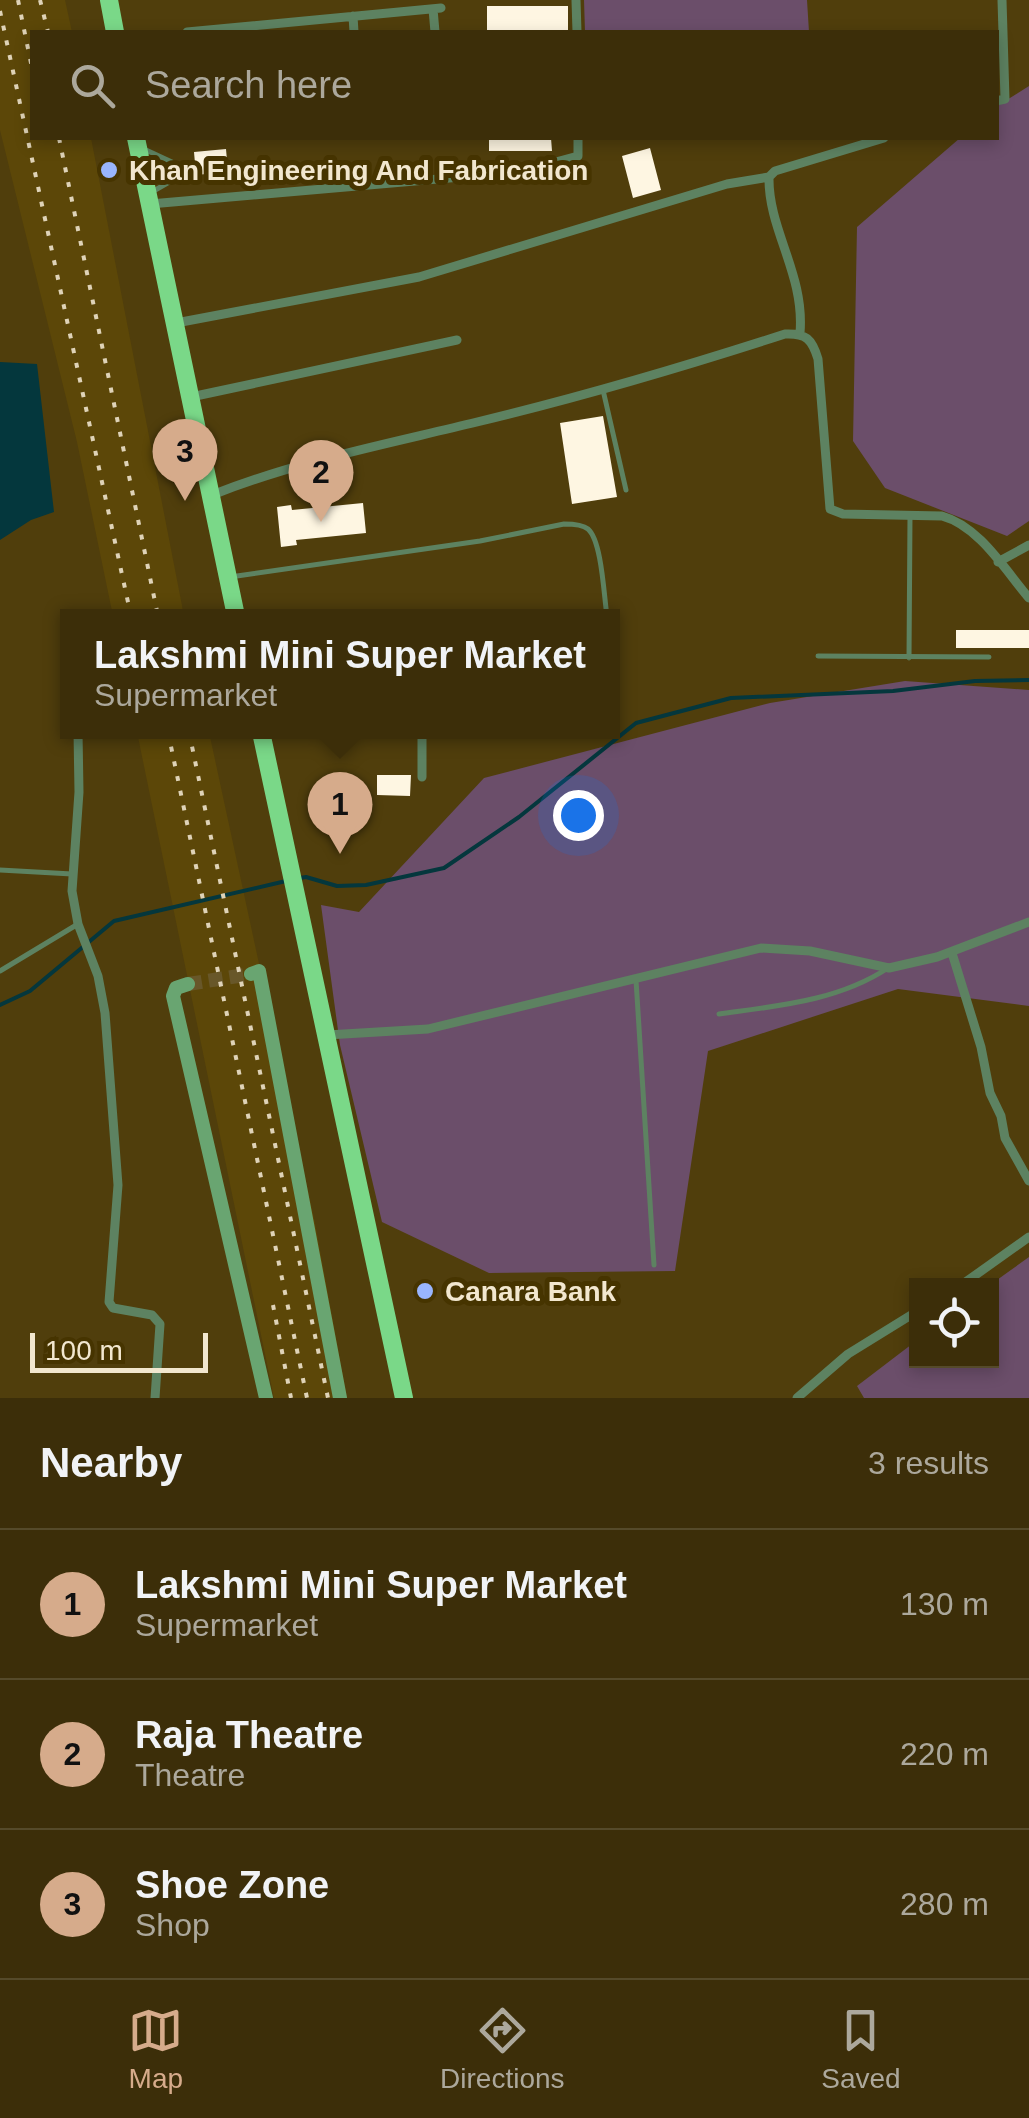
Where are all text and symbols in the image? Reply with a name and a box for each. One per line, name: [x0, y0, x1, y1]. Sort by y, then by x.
search box: [30, 30, 999, 140]
icon: search: [65, 58, 120, 113]
text: Search here: [145, 64, 352, 106]
place label: Khan Engineering And Fabrication: [129, 155, 588, 186]
marker: Khan Engineering And Fabrication: [98, 159, 120, 181]
pin: 3: [152, 418, 218, 501]
pin: 2: [288, 440, 354, 522]
popup: [60, 609, 620, 739]
text: Lakshmi Mini Super Market: [94, 634, 586, 676]
text: Supermarket: [94, 677, 277, 713]
pin: 1: [308, 772, 372, 854]
your location: [553, 790, 604, 841]
place label: Canara Bank: [445, 1276, 617, 1307]
map controls: [909, 1278, 999, 1368]
button: locate: [909, 1278, 999, 1368]
marker: Canara Bank: [414, 1280, 436, 1302]
scale bar: [30, 1328, 208, 1372]
text: 100 m: [45, 1335, 123, 1366]
text: Nearby: [40, 1439, 182, 1486]
text: 3 results: [868, 1445, 989, 1481]
text: Lakshmi Mini Super Market: [135, 1564, 627, 1606]
text: 1: [64, 1586, 81, 1622]
text: 130 m: [900, 1586, 989, 1622]
text: Supermarket: [135, 1607, 318, 1643]
text: Raja Theatre: [135, 1714, 363, 1756]
text: 2: [64, 1736, 81, 1772]
text: 220 m: [900, 1736, 989, 1772]
text: Theatre: [135, 1757, 245, 1793]
text: Shoe Zone: [135, 1864, 329, 1906]
text: 3: [64, 1886, 81, 1922]
text: 280 m: [900, 1886, 989, 1922]
text: Shop: [135, 1907, 210, 1943]
tab: Map: [128, 2003, 183, 2095]
tab: Directions: [440, 2003, 565, 2095]
tab: Saved: [821, 2003, 901, 2095]

